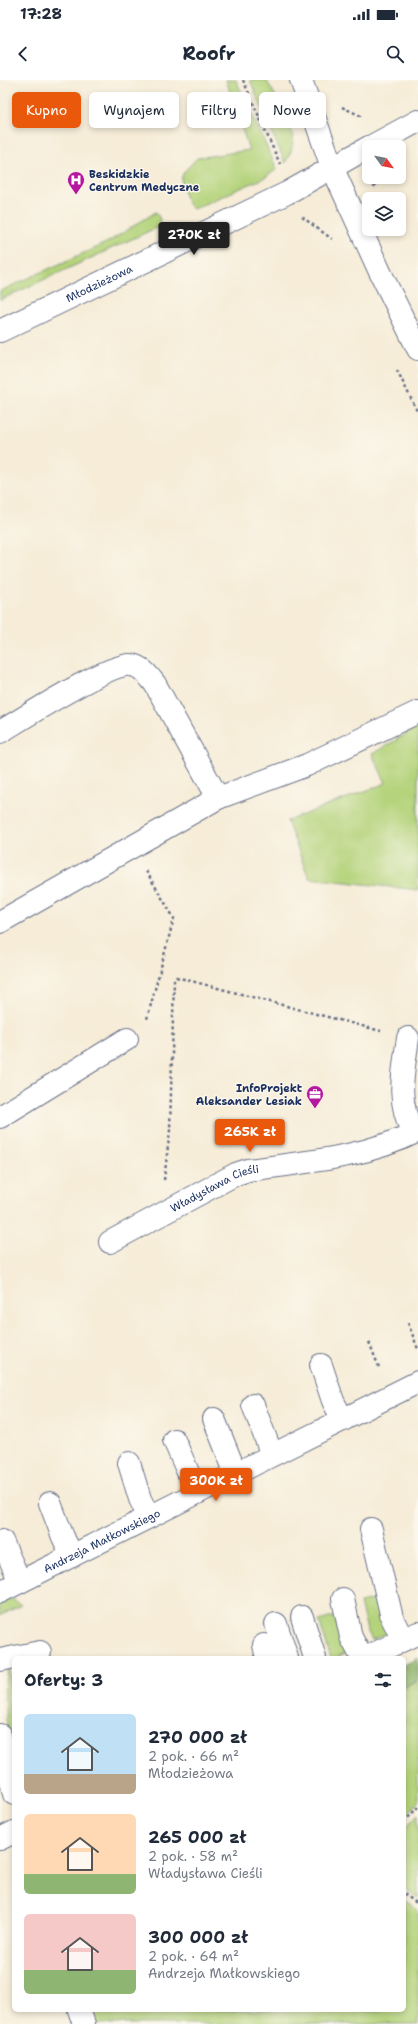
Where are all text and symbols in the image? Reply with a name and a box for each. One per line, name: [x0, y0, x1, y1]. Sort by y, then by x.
text: 17:28: [20, 4, 62, 24]
text: Roofr: [183, 42, 236, 66]
icon: back: [12, 43, 34, 65]
icon: search: [384, 43, 406, 65]
chip: Kupno: [12, 92, 81, 128]
chip: Wynajem: [89, 92, 179, 128]
chip: Filtry: [187, 92, 251, 128]
chip: Nowe: [259, 92, 326, 128]
north arrow: [362, 140, 406, 184]
map controls: [362, 140, 406, 236]
place label: Beskidzkie Centrum Medyczne: [89, 167, 200, 195]
hospital icon: Beskidzkie Centrum Medyczne: [66, 170, 86, 195]
button: layers: [362, 192, 406, 236]
pin: 270K zł: [157, 222, 231, 256]
text: 270K zł: [167, 226, 221, 243]
street label: Młodzieżowa: [63, 261, 135, 306]
place label: InfoProjekt Aleksander Lesiak: [196, 1081, 303, 1109]
office icon: InfoProjekt Aleksander Lesiak: [305, 1084, 325, 1109]
pin: 265K zł: [213, 1119, 287, 1153]
text: 265K zł: [224, 1123, 276, 1140]
street label: Władysława Cieśli: [167, 1161, 260, 1216]
pin: 300K zł: [179, 1468, 253, 1502]
text: 300K zł: [189, 1472, 243, 1489]
street label: Andrzeja Małkowskiego: [41, 1505, 163, 1576]
text: Oferty: 3: [24, 1669, 103, 1691]
icon: filters: [372, 1669, 394, 1691]
text: 270 000 zł: [148, 1726, 247, 1748]
icon: home: [56, 1730, 104, 1778]
text: 2 pok. · 66 m²: [148, 1748, 239, 1765]
text: Młodzieżowa: [148, 1765, 233, 1782]
text: 265 000 zł: [148, 1826, 246, 1848]
icon: home: [56, 1830, 104, 1878]
text: 2 pok. · 58 m²: [148, 1848, 238, 1865]
text: Władysława Cieśli: [148, 1865, 263, 1882]
text: 300 000 zł: [148, 1926, 248, 1948]
icon: home: [56, 1930, 104, 1978]
text: 2 pok. · 64 m²: [148, 1948, 239, 1965]
text: Andrzeja Małkowskiego: [148, 1965, 300, 1982]

